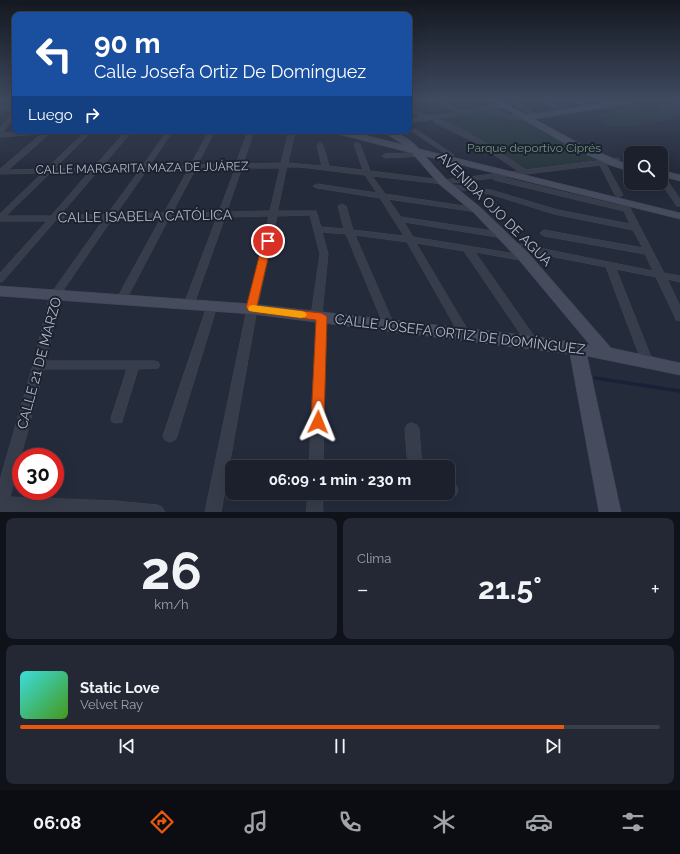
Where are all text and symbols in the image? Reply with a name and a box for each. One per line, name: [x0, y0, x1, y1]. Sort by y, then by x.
text: 90 m: [94, 27, 160, 60]
icon: left: [28, 28, 80, 80]
text: Calle Josefa Ortiz De Domínguez: [94, 61, 366, 82]
icon: right: [81, 104, 103, 126]
text: Luego: [28, 106, 73, 124]
park label: Parque deportivo Ciprés: [467, 141, 601, 155]
map controls: [624, 146, 668, 190]
button: search: [624, 146, 668, 190]
street label: AVENIDA OJO DE AGUA: [435, 149, 556, 270]
street label: CALLE MARGARITA MAZA DE JUÁREZ: [36, 159, 249, 177]
street label: CALLE ISABELA CATÓLICA: [58, 205, 233, 226]
pin: [251, 224, 285, 258]
icon: arrive: [257, 230, 279, 252]
street label: CALLE 21 DE MARZO: [14, 295, 64, 431]
street label: CALLE JOSEFA ORTIZ DE DOMÍNGUEZ: [334, 310, 586, 357]
position arrow: [297, 401, 339, 443]
speed limit sign: 30: [12, 448, 64, 500]
text: 06:09 · 1 min · 230 m: [269, 471, 411, 489]
text: 26: [141, 540, 202, 601]
text: Clima: [357, 551, 391, 566]
text: 21.5°: [478, 571, 542, 606]
text: −: [357, 576, 369, 602]
text: +: [651, 576, 660, 602]
text: km/h: [154, 597, 189, 612]
text: Static Love: [80, 679, 159, 697]
text: Velvet Ray: [80, 697, 143, 712]
icon: previous: [116, 735, 138, 757]
icon: pause: [329, 735, 351, 757]
icon: next: [542, 735, 564, 757]
icon: directions: [148, 808, 176, 836]
icon: music: [242, 808, 270, 836]
icon: phone: [336, 808, 364, 836]
icon: climate: [430, 808, 458, 836]
icon: car: [525, 808, 553, 836]
icon: filters: [619, 808, 647, 836]
text: 06:08: [33, 812, 81, 833]

